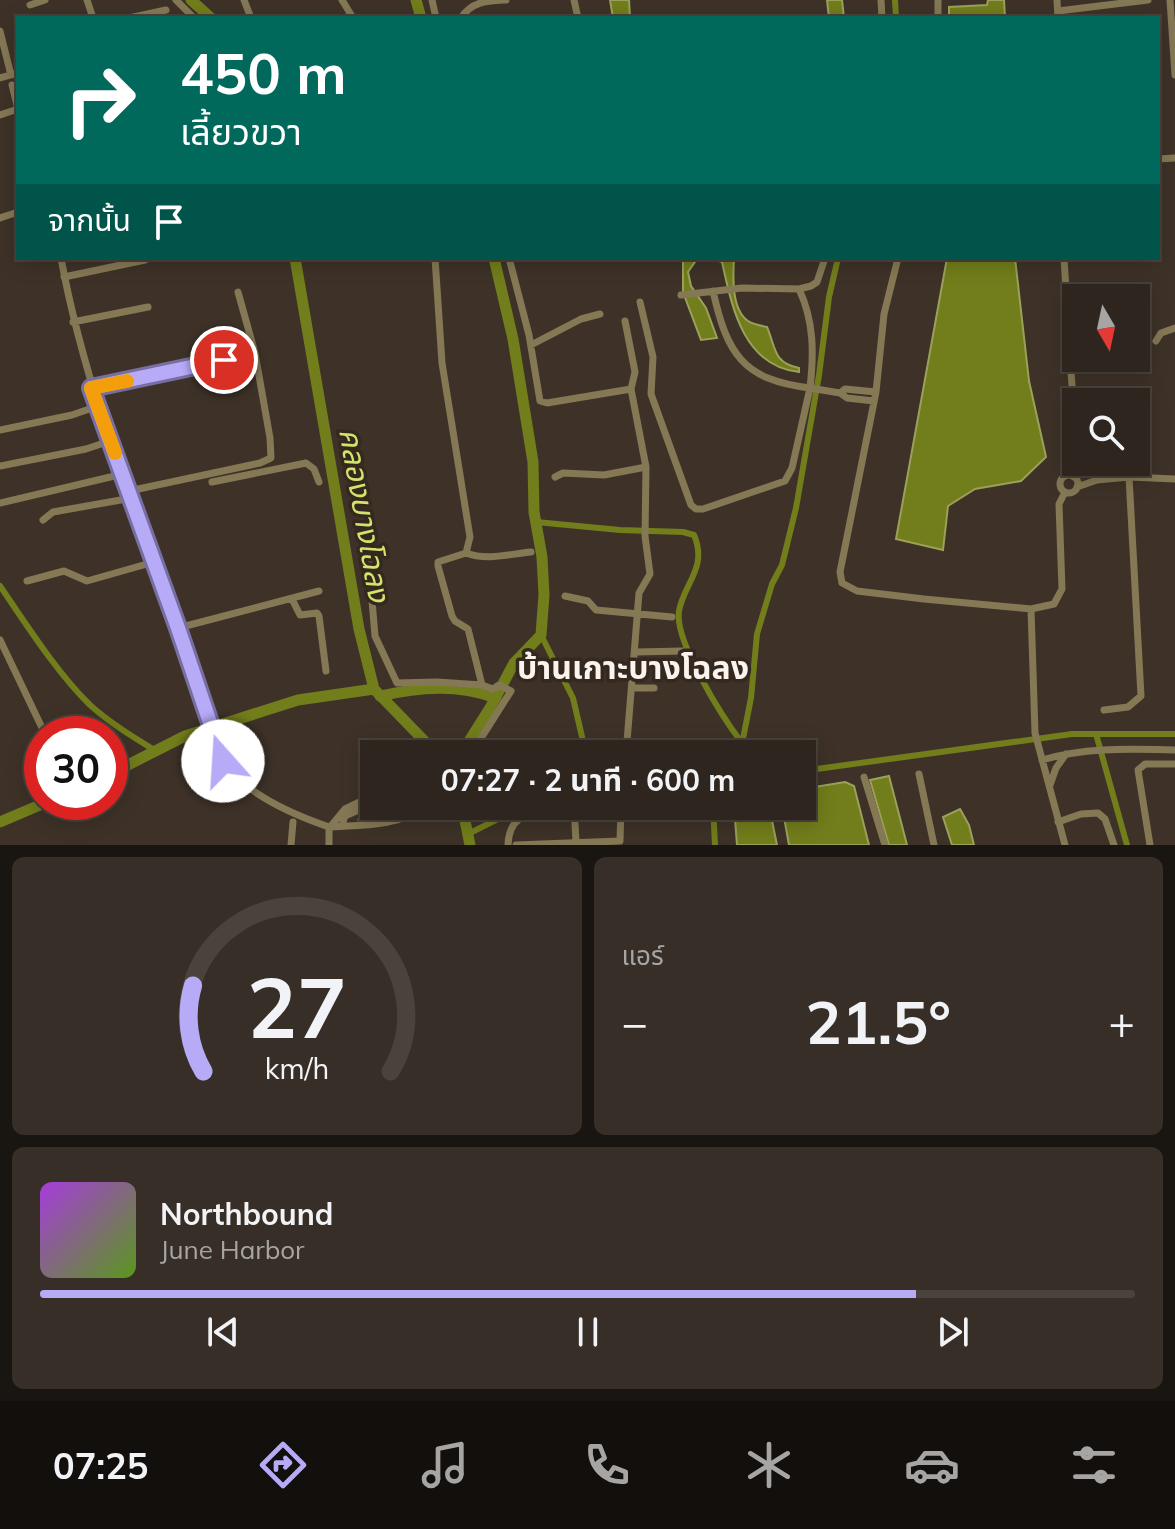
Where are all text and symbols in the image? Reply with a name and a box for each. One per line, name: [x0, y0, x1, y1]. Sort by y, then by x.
text: 450 m: [180, 38, 347, 108]
icon: right: [48, 48, 152, 152]
text: เลี้ยวขวา: [180, 109, 302, 154]
icon: arrive: [147, 200, 191, 244]
text: จากนั้น: [48, 201, 131, 239]
north arrow: [1062, 284, 1150, 372]
map controls: [1062, 284, 1150, 476]
pin: [190, 326, 258, 394]
icon: arrive: [202, 338, 246, 382]
button: search: [1062, 388, 1150, 476]
water label: คลองบางโฉลง: [331, 425, 399, 606]
district label: บ้านเกาะบางโฉลง: [517, 647, 749, 687]
speed limit sign: 30: [24, 716, 128, 820]
position arrow: [181, 719, 265, 803]
text: 07:27 · 2 นาที · 600 m: [441, 761, 735, 799]
text: แอร์: [622, 939, 664, 972]
text: 27: [247, 954, 347, 1059]
text: 21.5°: [805, 984, 951, 1059]
text: −: [622, 995, 648, 1050]
text: +: [1109, 995, 1135, 1050]
text: km/h: [264, 1050, 329, 1086]
text: Northbound: [160, 1195, 333, 1233]
text: June Harbor: [160, 1233, 305, 1266]
icon: previous: [201, 1310, 245, 1354]
icon: pause: [566, 1310, 610, 1354]
icon: next: [931, 1310, 975, 1354]
icon: directions: [255, 1437, 311, 1493]
icon: music: [417, 1437, 473, 1493]
icon: phone: [579, 1437, 635, 1493]
icon: climate: [741, 1437, 797, 1493]
icon: car: [904, 1437, 960, 1493]
icon: filters: [1066, 1437, 1122, 1493]
text: 07:25: [53, 1443, 148, 1488]

